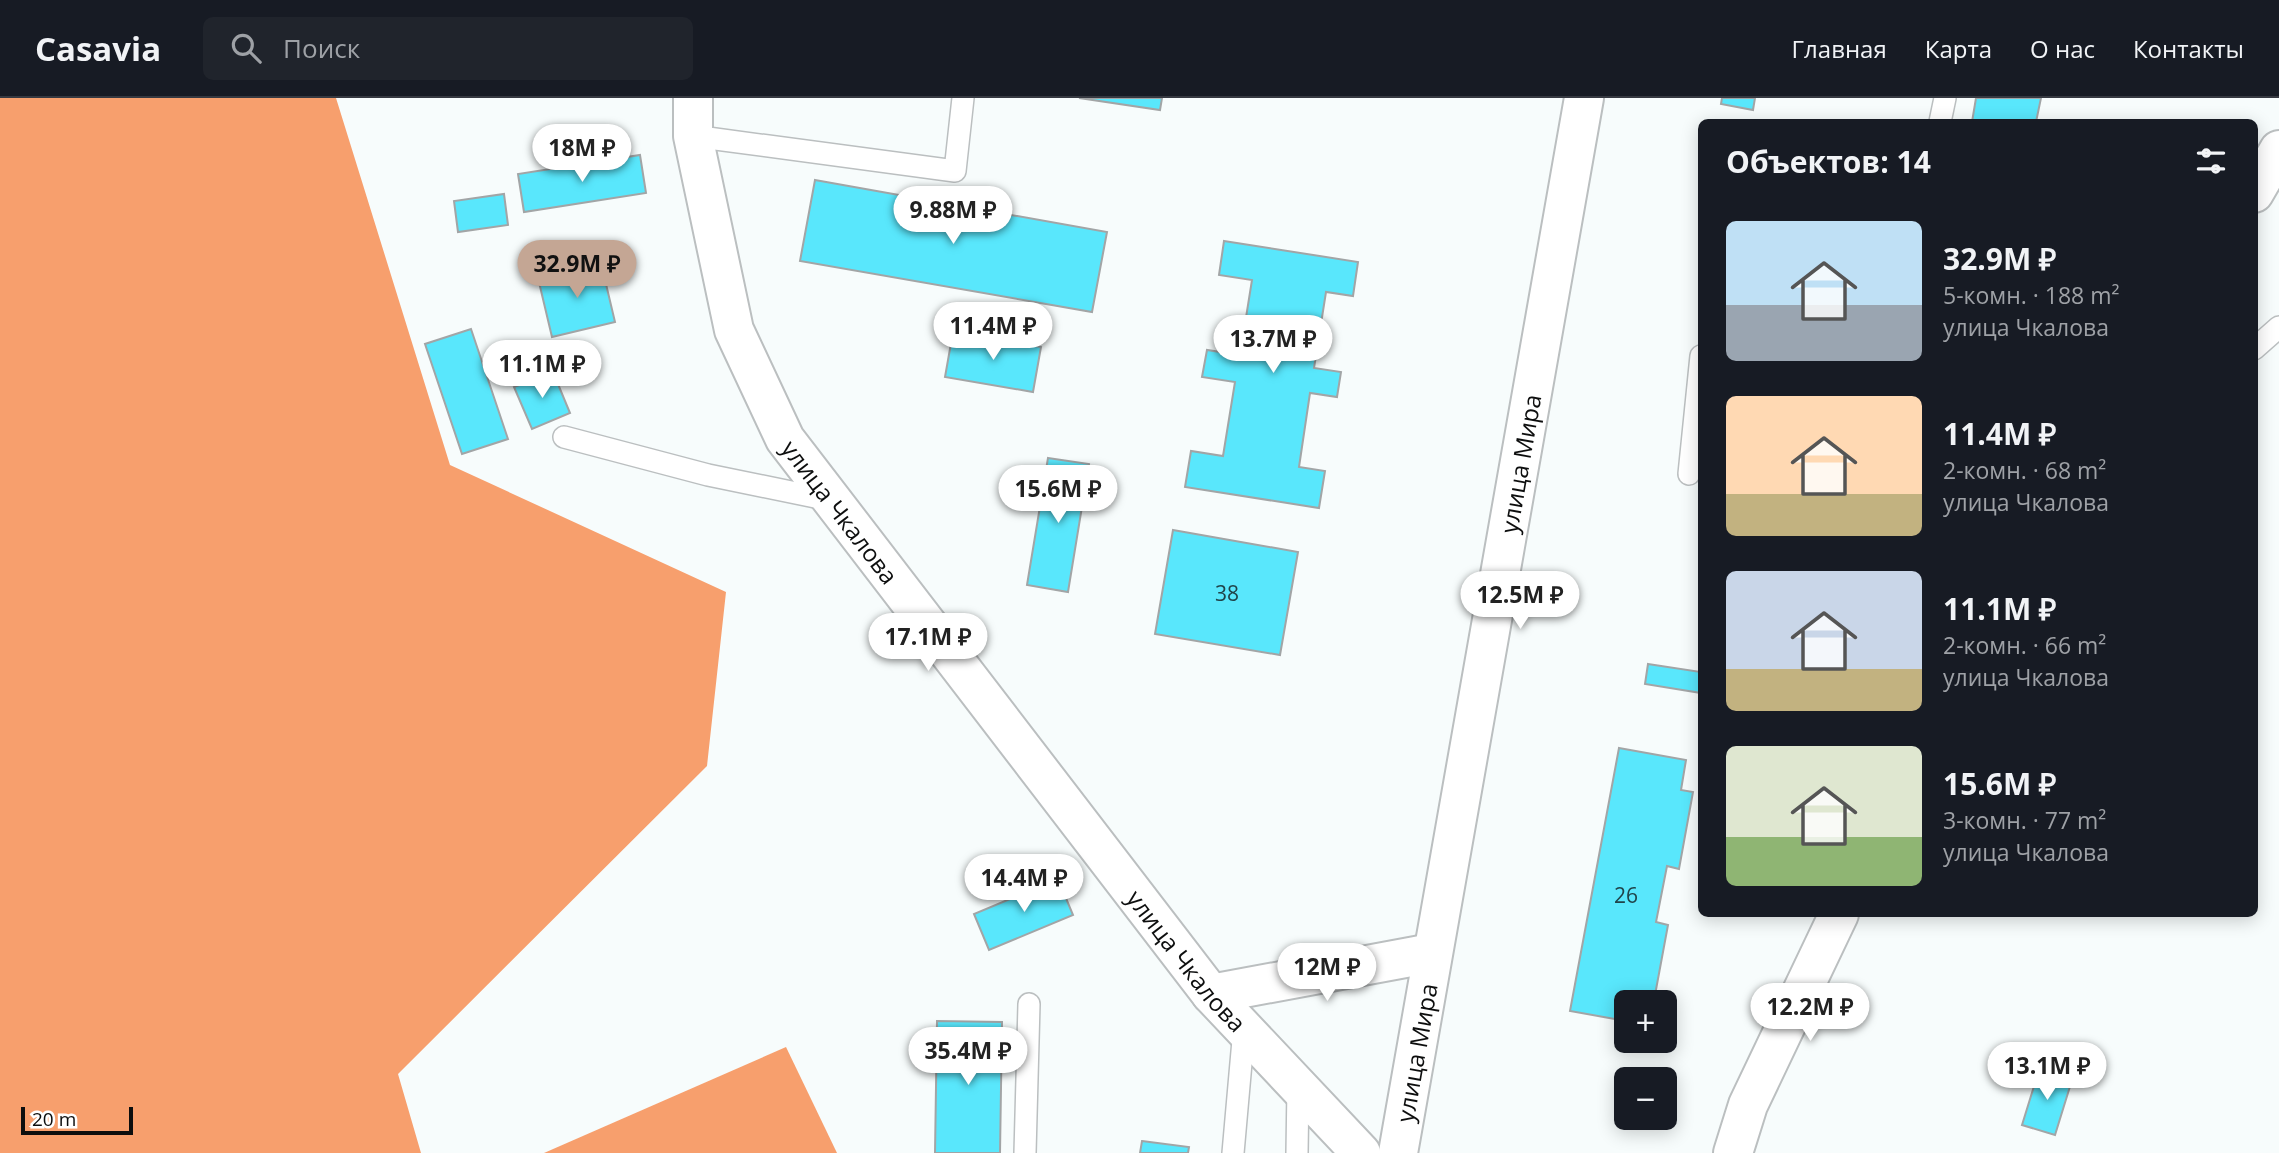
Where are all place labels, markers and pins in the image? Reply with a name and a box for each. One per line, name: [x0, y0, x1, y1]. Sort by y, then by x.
pin: 18M ₽: [533, 125, 631, 184]
pin: 9.88M ₽: [888, 186, 1018, 246]
pin: 32.9M ₽: [512, 240, 642, 300]
pin: 11.4M ₽: [928, 302, 1058, 362]
pin: 13.7M ₽: [1208, 316, 1338, 375]
pin: 11.1M ₽: [477, 341, 607, 400]
pin: 15.6M ₽: [993, 466, 1123, 525]
pin: 12.5M ₽: [1455, 572, 1585, 631]
pin: 17.1M ₽: [863, 614, 993, 673]
pin: 14.4M ₽: [959, 854, 1089, 914]
pin: 12M ₽: [1278, 944, 1376, 1003]
pin: 12.2M ₽: [1745, 984, 1875, 1043]
pin: 35.4M ₽: [903, 1028, 1033, 1087]
pin: 13.1M ₽: [1982, 1042, 2112, 1102]

